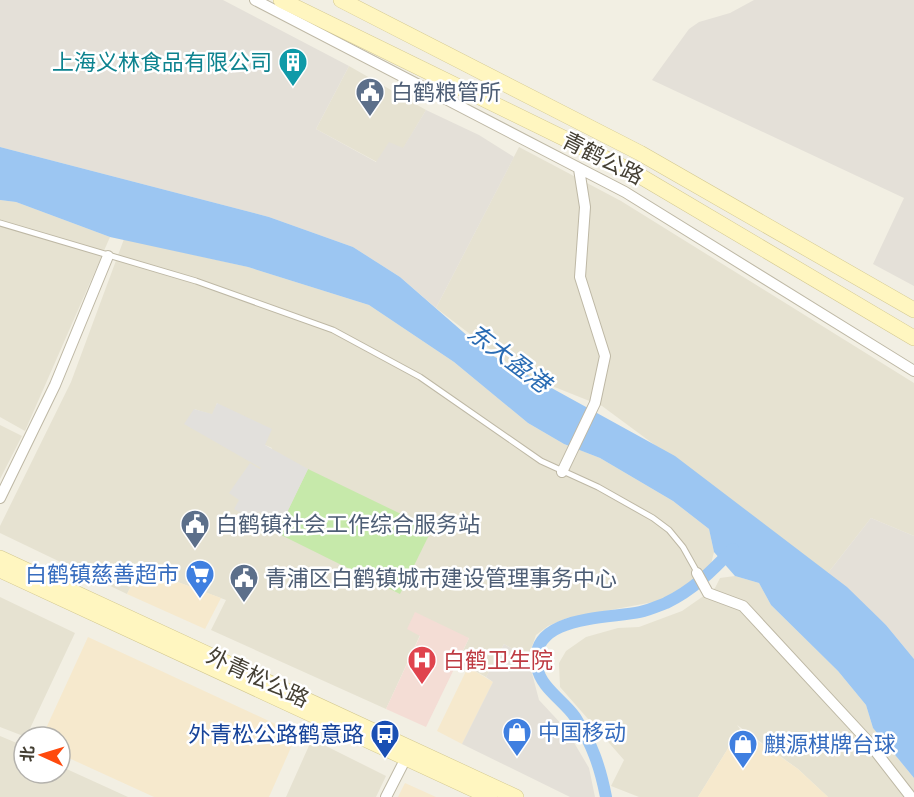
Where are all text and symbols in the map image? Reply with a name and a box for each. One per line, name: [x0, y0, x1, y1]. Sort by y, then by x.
building icon: 上海义林食品有限公司: [277, 46, 309, 88]
place label: 上海义林食品有限公司: [52, 48, 272, 76]
public building icon: 白鹤粮管所: [354, 76, 386, 118]
place label: 白鹤粮管所: [391, 78, 501, 106]
street label: 青鹤公路: [557, 126, 649, 190]
water label: 东大盈港: [461, 317, 559, 401]
public building icon: 白鹤镇社会工作综合服务站: [179, 508, 211, 550]
place label: 白鹤镇社会工作综合服务站: [216, 510, 480, 538]
supermarket icon: 白鹤镇慈善超市: [184, 558, 216, 600]
place label: 白鹤镇慈善超市: [25, 560, 179, 588]
public building icon: 青浦区白鹤镇城市建设管理事务中心: [228, 562, 260, 604]
place label: 青浦区白鹤镇城市建设管理事务中心: [265, 564, 617, 592]
street label: 外青松公路: [202, 641, 314, 713]
hospital icon: 白鹤卫生院: [406, 644, 438, 686]
place label: 白鹤卫生院: [443, 646, 553, 674]
shop icon: 中国移动: [501, 716, 533, 758]
bus stop icon: 外青松公路鹤意路: [369, 718, 401, 760]
place label: 中国移动: [538, 718, 626, 746]
place label: 外青松公路鹤意路: [188, 720, 364, 748]
north arrow: [12, 725, 72, 785]
shop icon: 麒源棋牌台球: [727, 728, 759, 770]
place label: 麒源棋牌台球: [764, 730, 896, 758]
text: 北: [17, 745, 38, 763]

